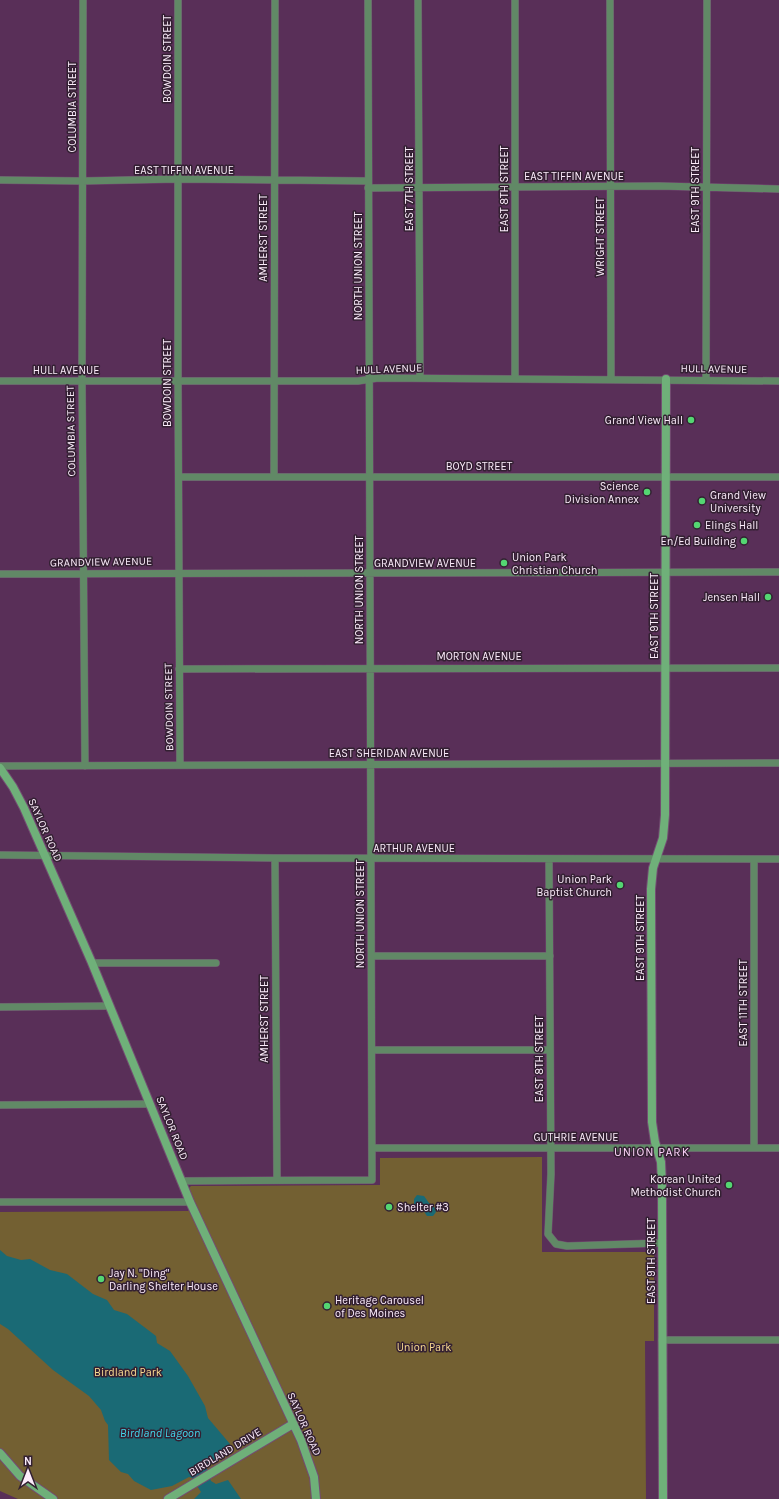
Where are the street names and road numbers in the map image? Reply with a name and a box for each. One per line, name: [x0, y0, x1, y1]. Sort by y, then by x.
street label: BOWDOIN STREET: [161, 14, 174, 103]
street label: COLUMBIA STREET: [66, 61, 79, 153]
street label: EAST 8TH STREET: [498, 145, 511, 232]
street label: EAST 7TH STREET: [403, 146, 416, 231]
street label: EAST 9TH STREET: [689, 147, 702, 233]
street label: EAST TIFFIN AVENUE: [134, 164, 234, 177]
street label: EAST TIFFIN AVENUE: [524, 170, 624, 183]
street label: AMHERST STREET: [257, 194, 270, 282]
street label: WRIGHT STREET: [594, 197, 607, 276]
street label: NORTH UNION STREET: [352, 211, 365, 320]
street label: BOWDOIN STREET: [161, 338, 174, 427]
street label: HULL AVENUE: [355, 361, 423, 377]
street label: HULL AVENUE: [681, 362, 747, 376]
street label: HULL AVENUE: [33, 364, 99, 377]
street label: COLUMBIA STREET: [64, 385, 78, 477]
street label: BOYD STREET: [446, 460, 513, 473]
street label: NORTH UNION STREET: [353, 535, 366, 644]
street label: GRANDVIEW AVENUE: [50, 555, 152, 569]
street label: GRANDVIEW AVENUE: [374, 557, 476, 570]
street label: EAST 9TH STREET: [648, 573, 661, 659]
street label: MORTON AVENUE: [436, 650, 522, 663]
street label: BOWDOIN STREET: [162, 662, 176, 751]
street label: EAST SHERIDAN AVENUE: [329, 747, 449, 760]
street label: SAYLOR ROAD: [25, 796, 65, 864]
street label: ARTHUR AVENUE: [373, 842, 455, 855]
street label: NORTH UNION STREET: [354, 859, 367, 968]
street label: EAST 9TH STREET: [634, 895, 647, 981]
street label: EAST 11TH STREET: [737, 959, 750, 1046]
street label: AMHERST STREET: [258, 975, 271, 1063]
street label: EAST 8TH STREET: [533, 1015, 546, 1102]
street label: SAYLOR ROAD: [153, 1094, 191, 1162]
street label: GUTHRIE AVENUE: [533, 1131, 619, 1144]
street label: EAST 9TH STREET: [645, 1218, 658, 1304]
street label: SAYLOR ROAD: [284, 1390, 324, 1458]
street label: BIRDLAND DRIVE: [186, 1425, 264, 1479]

